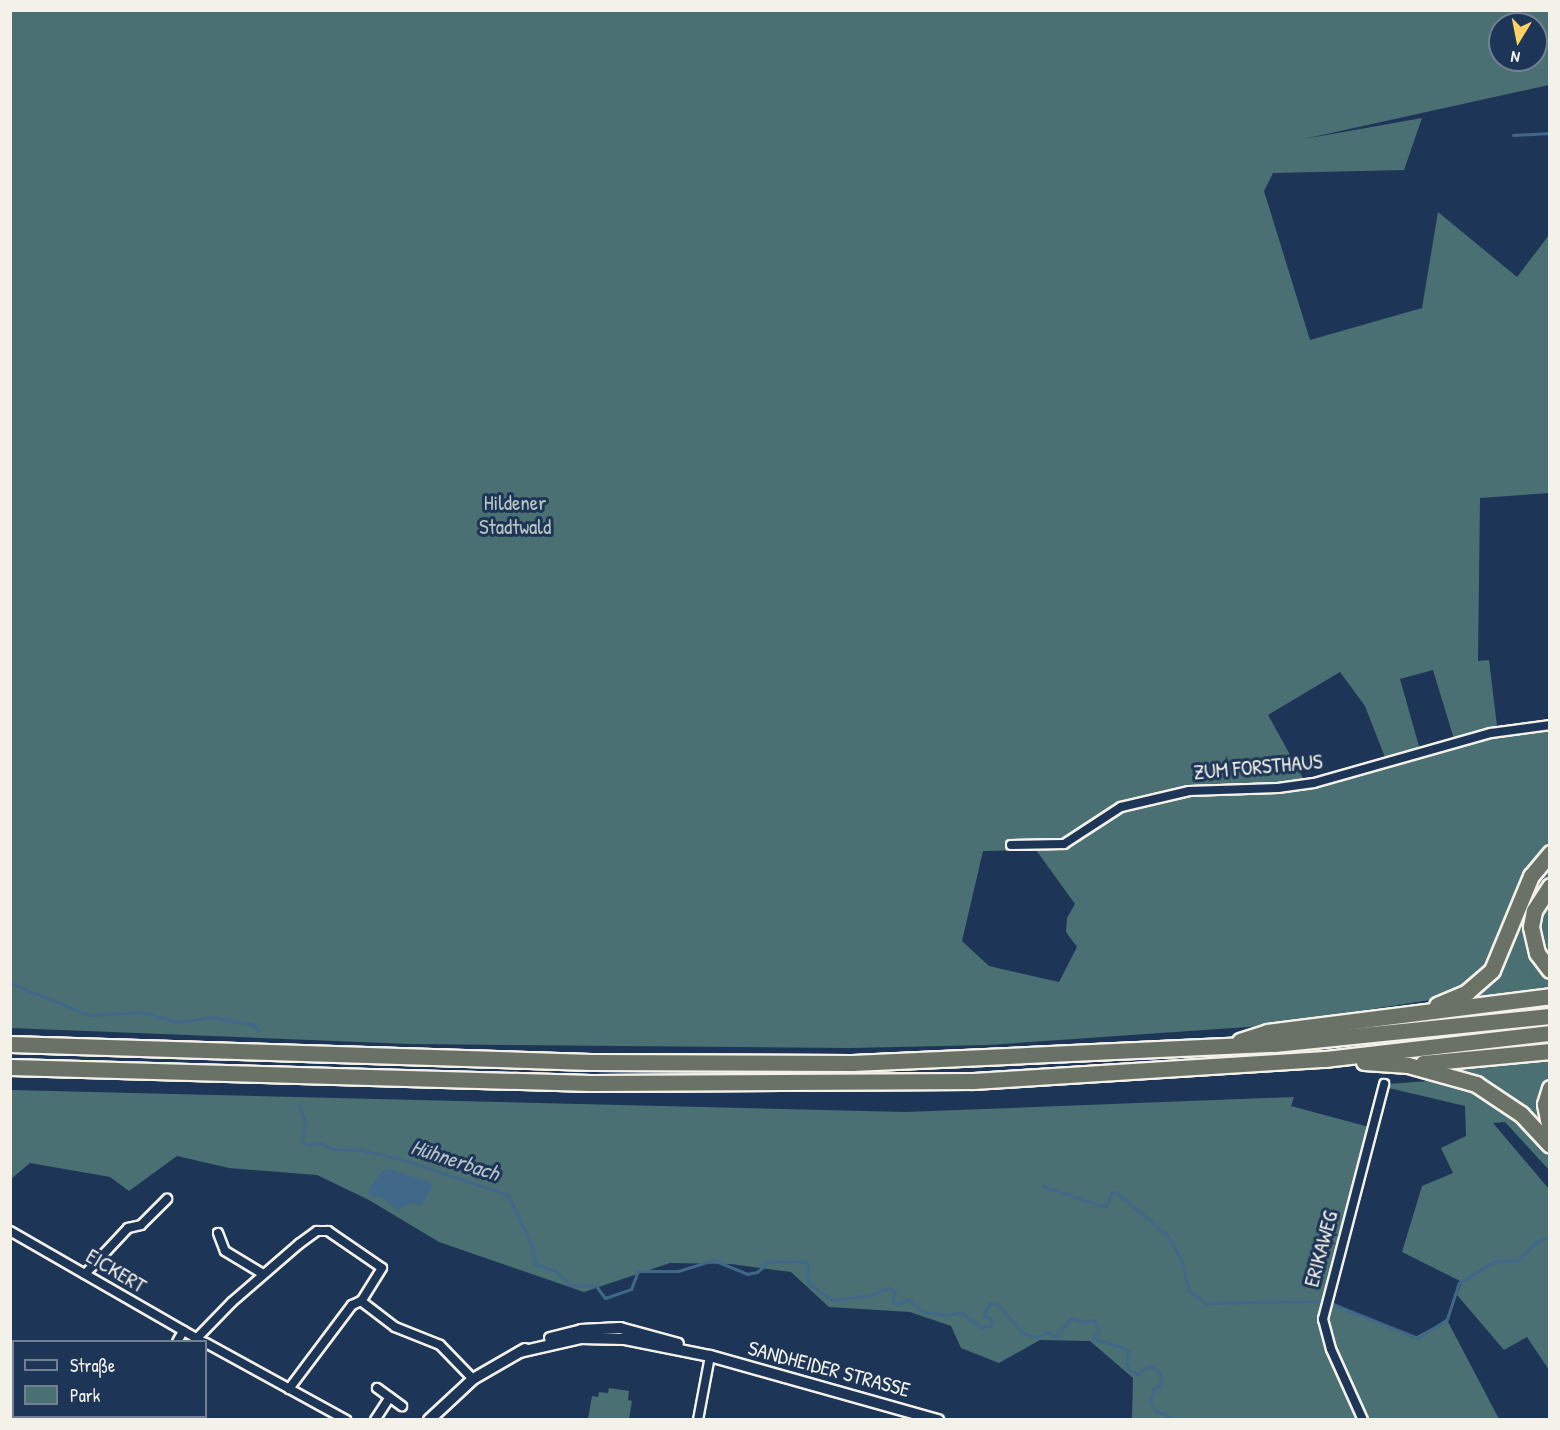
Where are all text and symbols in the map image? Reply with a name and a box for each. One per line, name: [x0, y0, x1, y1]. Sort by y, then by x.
north arrow: [1488, 12, 1548, 72]
text: N: [1509, 46, 1521, 69]
park label: Hildener Stadtwald: [479, 490, 551, 540]
street label: ZUM FORSTHAUS: [1192, 749, 1324, 785]
water label: Hühnerbach: [408, 1133, 502, 1187]
street label: ERIKAWEG: [1299, 1208, 1343, 1290]
street label: EICKERT: [82, 1243, 150, 1299]
street label: SANDHEIDER STRASSE: [745, 1335, 913, 1403]
legend: [12, 1340, 207, 1418]
text: Straße: [70, 1353, 115, 1378]
text: Park: [70, 1383, 100, 1408]

